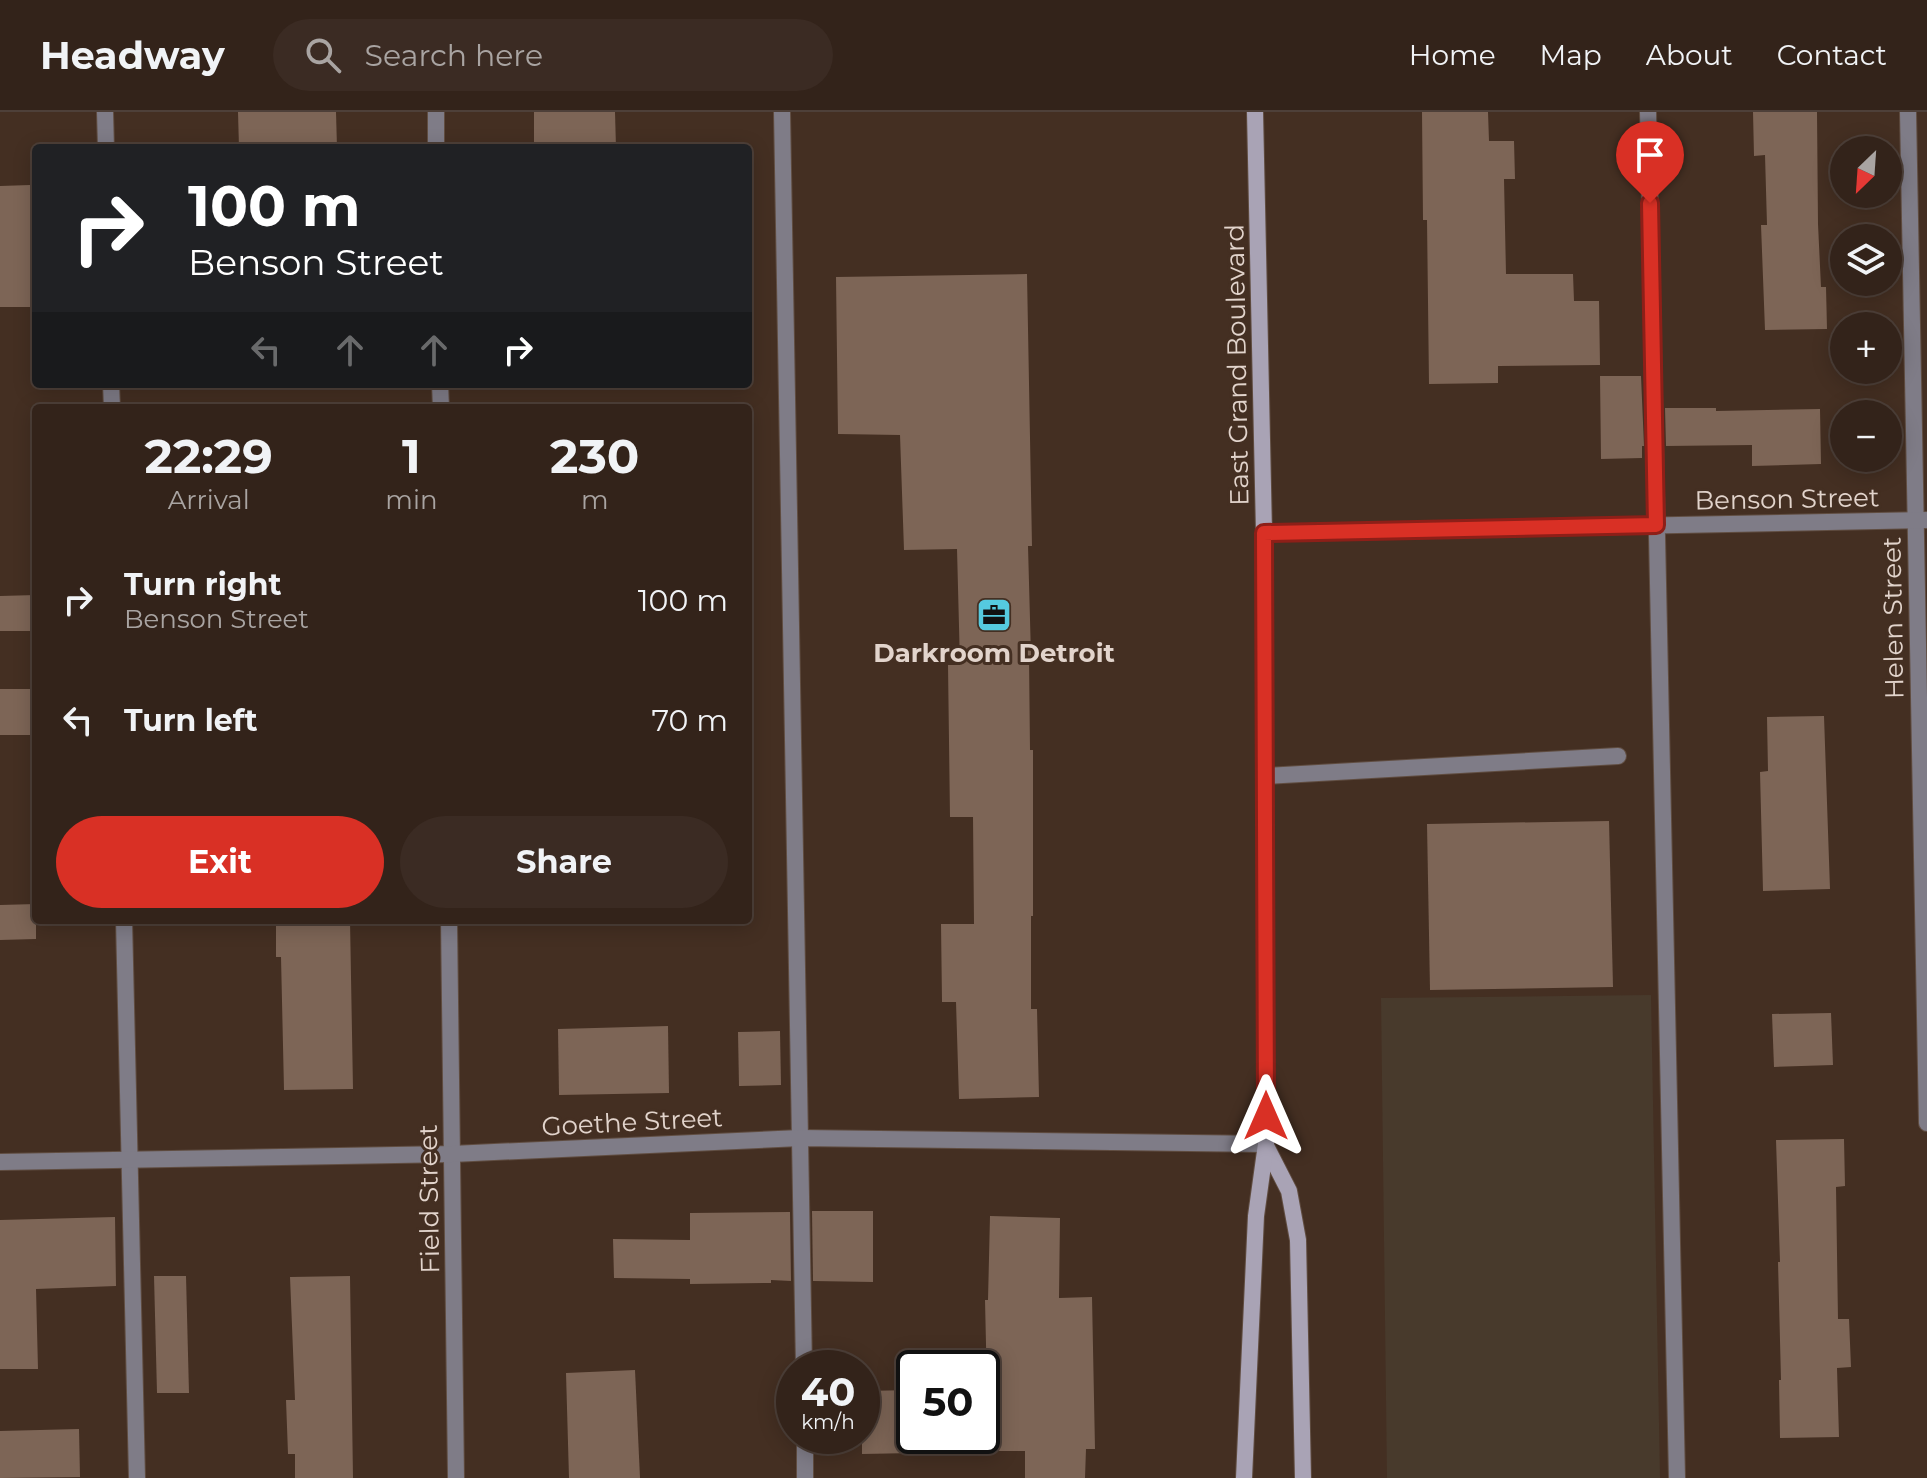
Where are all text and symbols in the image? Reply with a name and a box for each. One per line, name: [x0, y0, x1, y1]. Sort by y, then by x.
search box: [273, 19, 833, 91]
text: Headway: [40, 32, 225, 79]
icon: search: [301, 33, 345, 77]
text: Search here: [365, 37, 543, 74]
text: Home: [1409, 38, 1496, 72]
text: Map: [1540, 38, 1602, 72]
text: About: [1646, 38, 1733, 72]
text: Contact: [1777, 38, 1887, 72]
pin: [1616, 121, 1684, 203]
icon: arrive: [1628, 133, 1672, 177]
north arrow: [1830, 136, 1902, 208]
map controls: [1830, 136, 1902, 472]
text: 100 m: [188, 172, 361, 240]
icon: right: [56, 176, 160, 280]
street label: East Grand Boulevard: [1219, 224, 1255, 506]
button: layers: [1830, 224, 1902, 296]
text: Benson Street: [188, 240, 444, 284]
button: +: [1830, 312, 1902, 384]
icon: left: [244, 328, 288, 372]
icon: ahead: [328, 328, 372, 372]
icon: ahead: [412, 328, 456, 372]
icon: right: [496, 328, 540, 372]
button: −: [1830, 400, 1902, 472]
text: 22:29: [145, 427, 273, 485]
text: 1: [402, 427, 421, 485]
text: 230: [550, 427, 639, 485]
street label: Benson Street: [1694, 481, 1880, 517]
text: Arrival: [168, 484, 250, 516]
text: min: [385, 484, 437, 516]
text: m: [581, 484, 609, 516]
street label: Helen Street: [1876, 536, 1910, 700]
text: Turn right: [124, 566, 281, 603]
icon: right: [56, 578, 100, 622]
text: 100 m: [638, 582, 728, 619]
office icon: Darkroom Detroit: [975, 596, 1013, 634]
text: Benson Street: [124, 603, 309, 635]
place label: Darkroom Detroit: [873, 637, 1115, 669]
icon: left: [56, 698, 100, 742]
text: Turn left: [124, 702, 257, 739]
text: 70 m: [651, 702, 728, 739]
button: Exit: [56, 816, 384, 908]
button: Share: [400, 816, 728, 908]
position arrow: [1224, 1074, 1308, 1158]
street label: Goethe Street: [541, 1101, 723, 1143]
street label: Field Street: [412, 1124, 446, 1274]
speed limit sign: 50: [896, 1350, 1000, 1454]
text: 40: [801, 1367, 855, 1416]
text: km/h: [801, 1410, 855, 1434]

